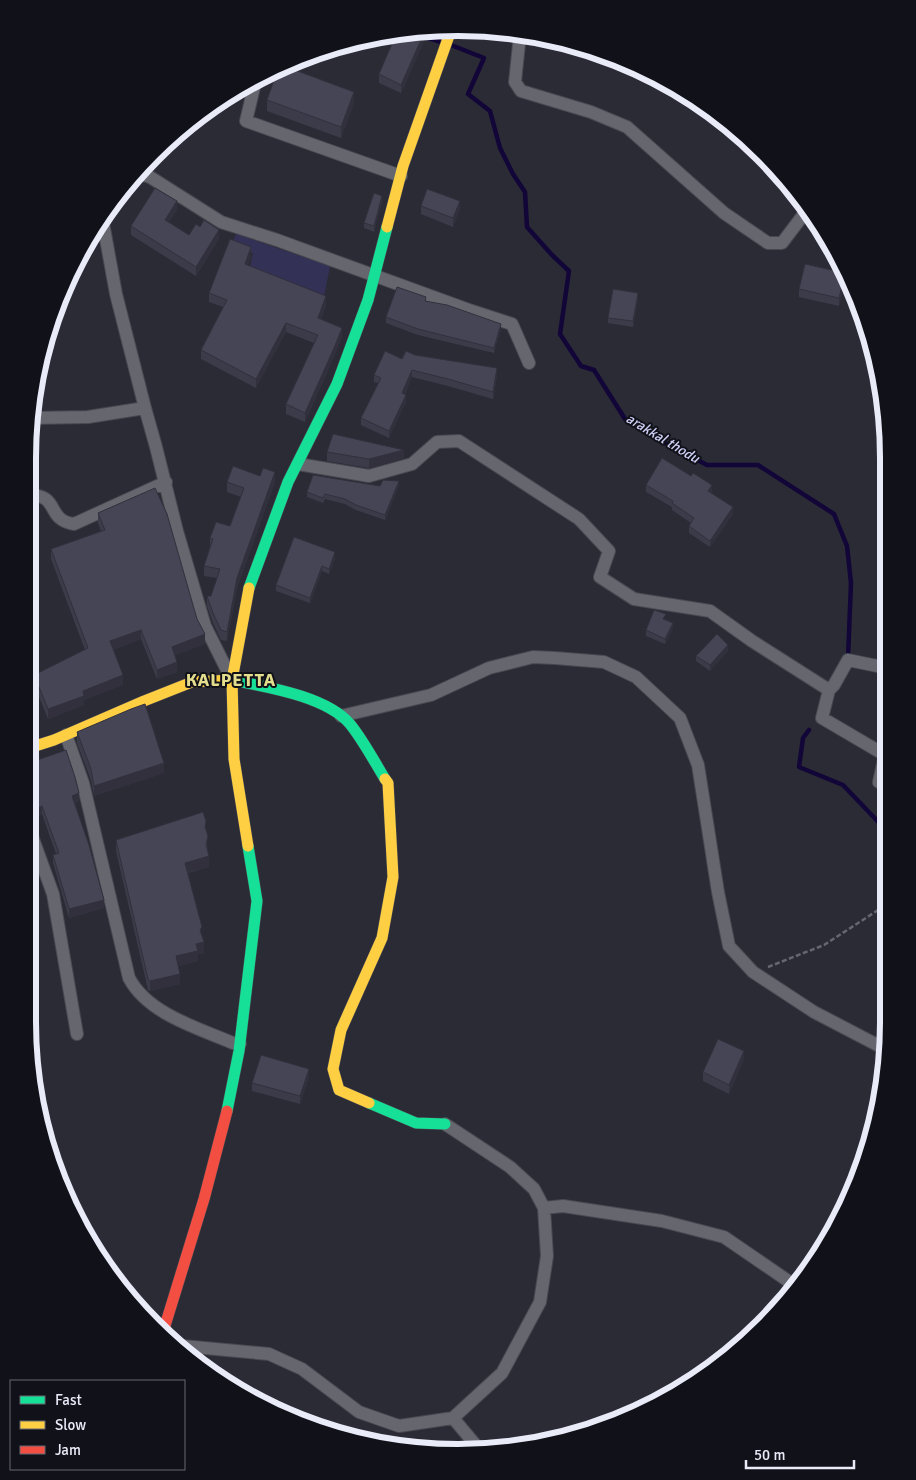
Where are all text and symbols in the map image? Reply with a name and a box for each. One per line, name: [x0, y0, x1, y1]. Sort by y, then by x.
water label: arakkal thodu: [623, 410, 704, 468]
district label: KALPETTA: [186, 669, 276, 691]
legend: [10, 1380, 185, 1470]
text: Fast: [55, 1391, 82, 1409]
text: Slow: [55, 1416, 86, 1434]
scale bar: [746, 1438, 854, 1470]
text: Jam: [55, 1441, 81, 1459]
text: 50 m: [754, 1446, 785, 1464]

